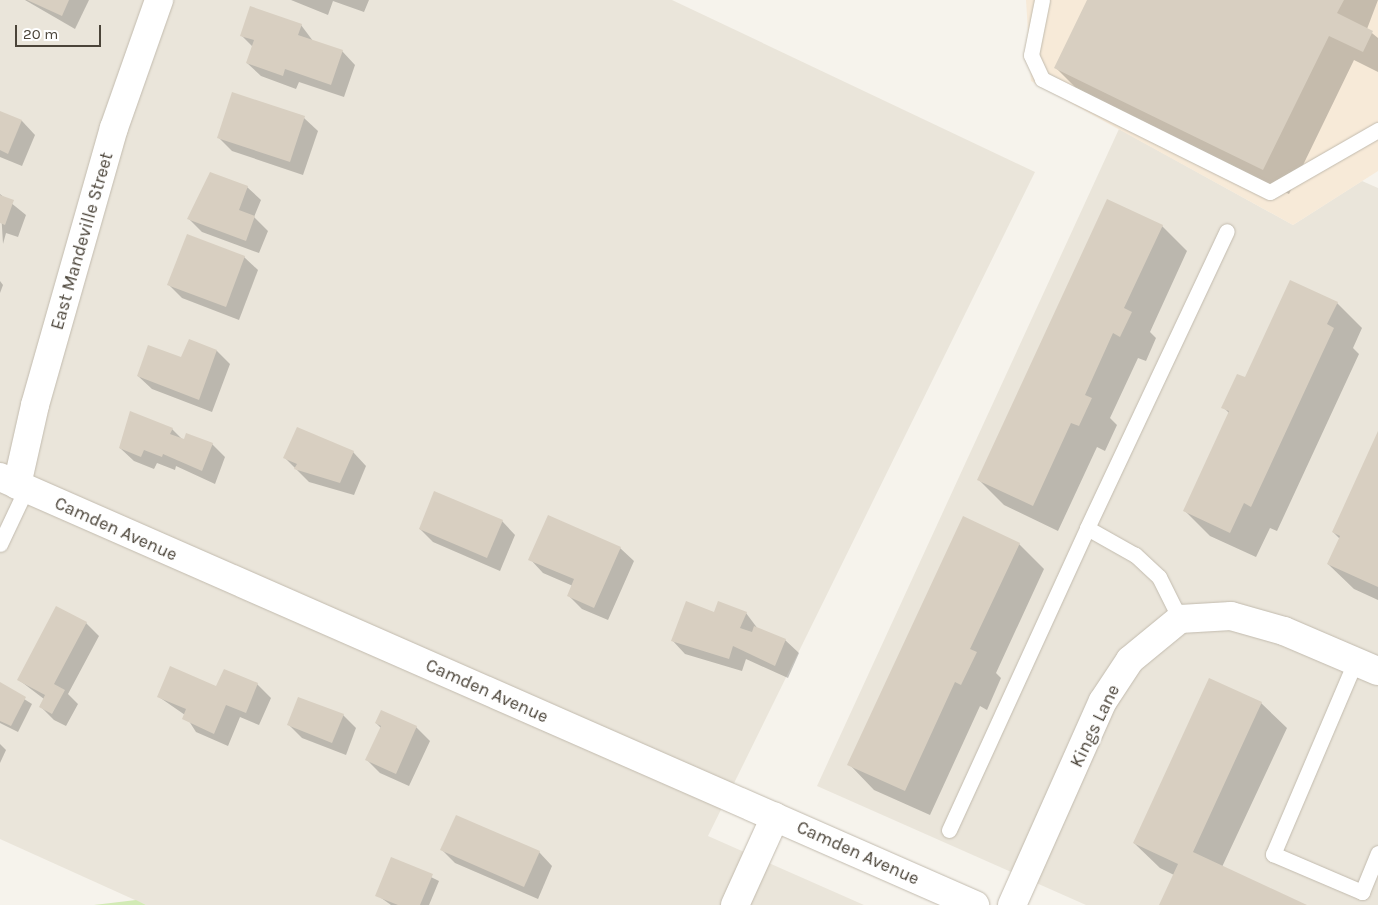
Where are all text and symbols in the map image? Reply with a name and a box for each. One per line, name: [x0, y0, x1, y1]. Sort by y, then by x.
scale bar: [18, 15, 104, 47]
text: 20 m: [23, 25, 58, 43]
street label: East Mandeville Street: [46, 150, 118, 332]
street label: Camden Avenue: [51, 492, 181, 566]
street label: Camden Avenue: [422, 654, 552, 728]
street label: Kings Lane: [1066, 681, 1124, 771]
street label: Camden Avenue: [793, 816, 923, 890]

